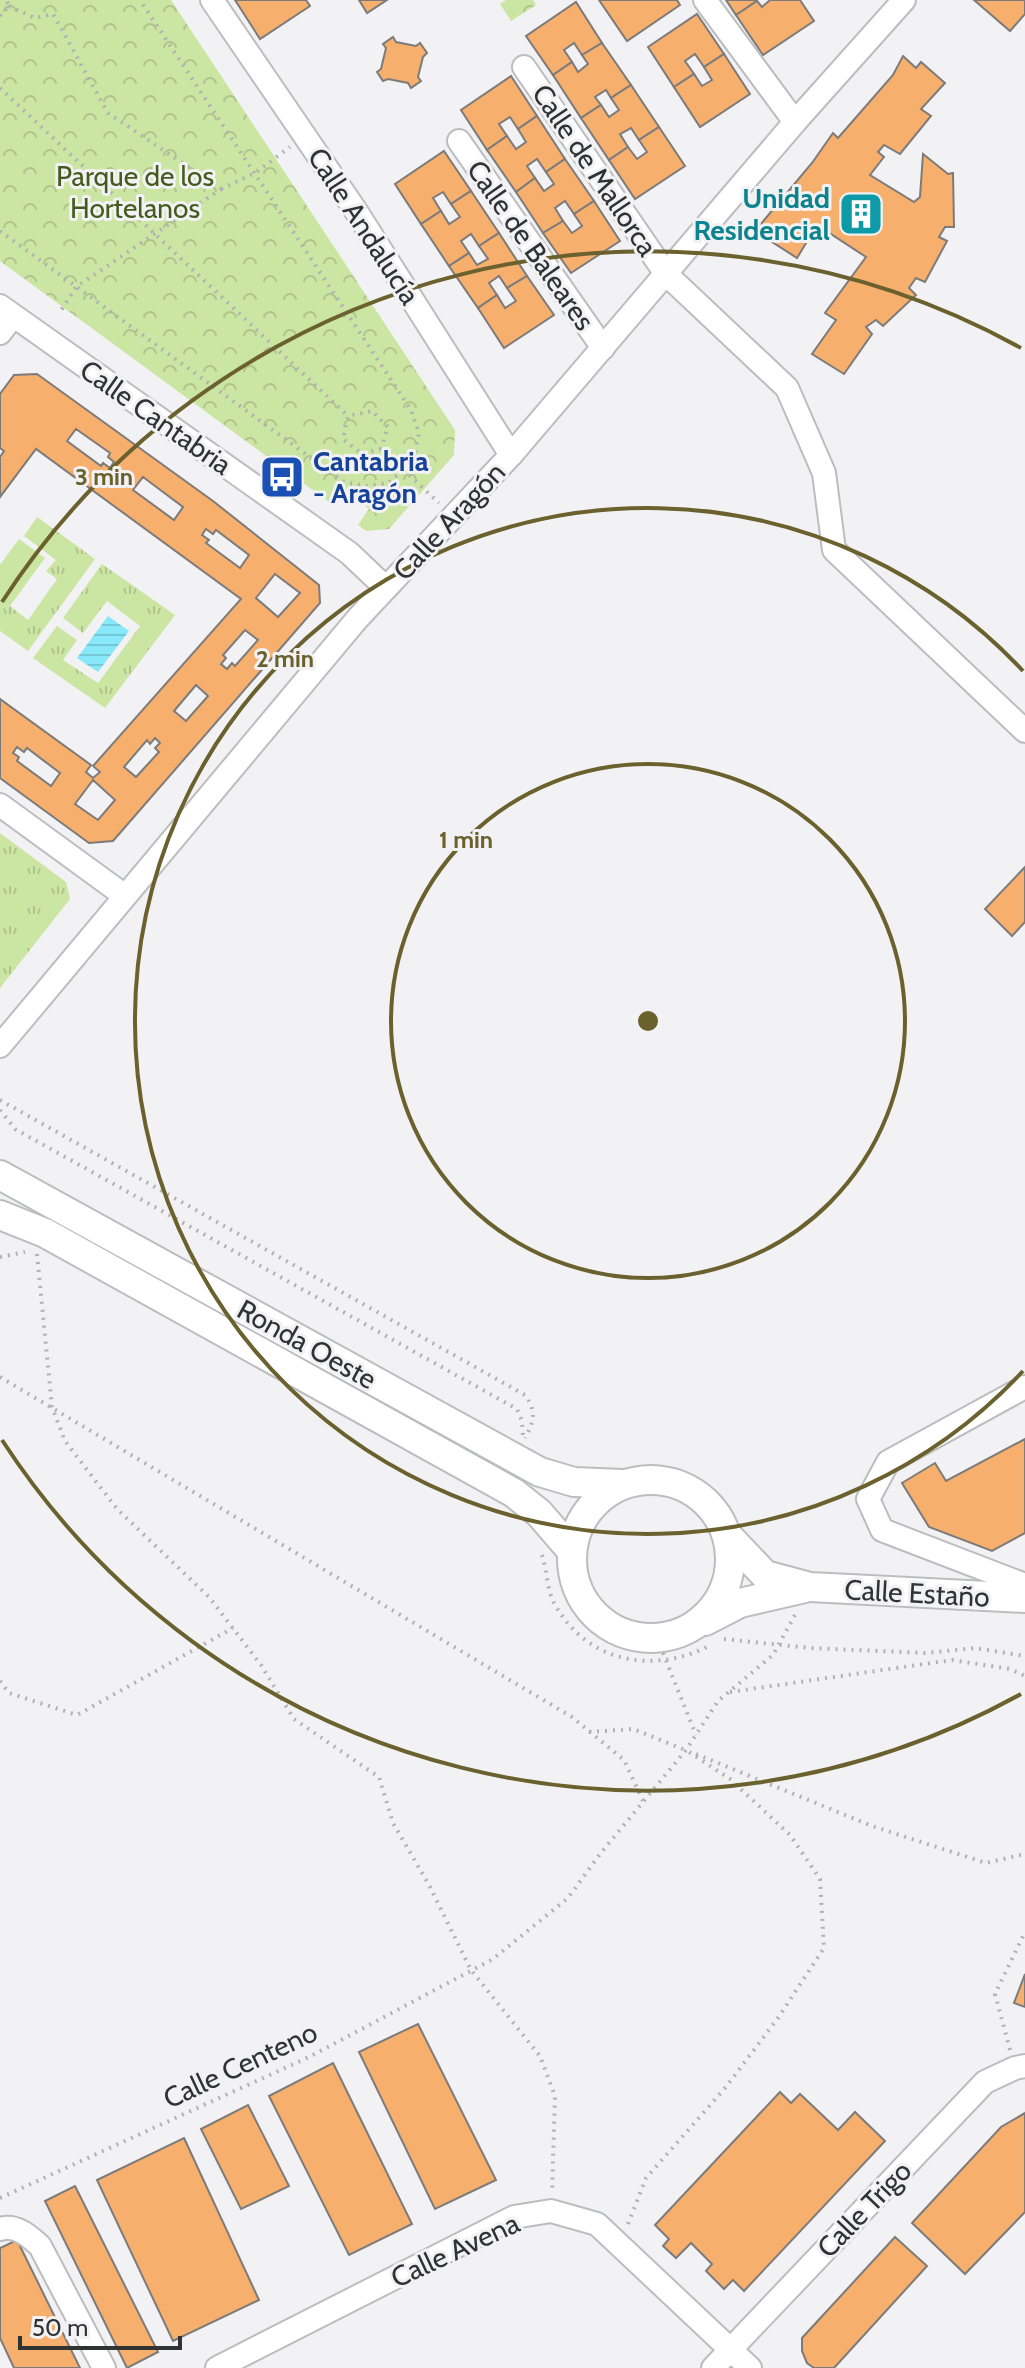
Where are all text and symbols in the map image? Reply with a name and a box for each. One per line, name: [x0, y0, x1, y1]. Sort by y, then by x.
street label: Calle de Mallorca: [525, 78, 665, 263]
street label: Calle Andalucía: [301, 141, 427, 311]
street label: Calle de Baleares: [460, 154, 602, 336]
park label: Parque de los Hortelanos: [56, 159, 214, 225]
place label: Unidad Residencial: [693, 181, 830, 247]
building icon: Unidad Residencial: [837, 190, 885, 238]
street label: Calle Cantabria: [74, 352, 239, 482]
place label: Cantabria - Aragón: [313, 444, 429, 510]
bus stop icon: Cantabria - Aragón: [258, 453, 306, 501]
street label: Calle Aragón: [386, 455, 512, 587]
text: 3 min: [75, 462, 133, 491]
text: 2 min: [256, 644, 314, 673]
text: 1 min: [439, 825, 493, 854]
centre of rings: [634, 1007, 662, 1035]
street label: Ronda Oeste: [232, 1292, 382, 1396]
street label: Calle Estaño: [844, 1572, 990, 1614]
street label: Calle Centeno: [158, 2015, 322, 2115]
street label: Calle Trigo: [810, 2154, 918, 2264]
street label: Calle Avena: [385, 2205, 525, 2294]
scale bar: [20, 2300, 180, 2350]
text: 50 m: [32, 2313, 88, 2342]

